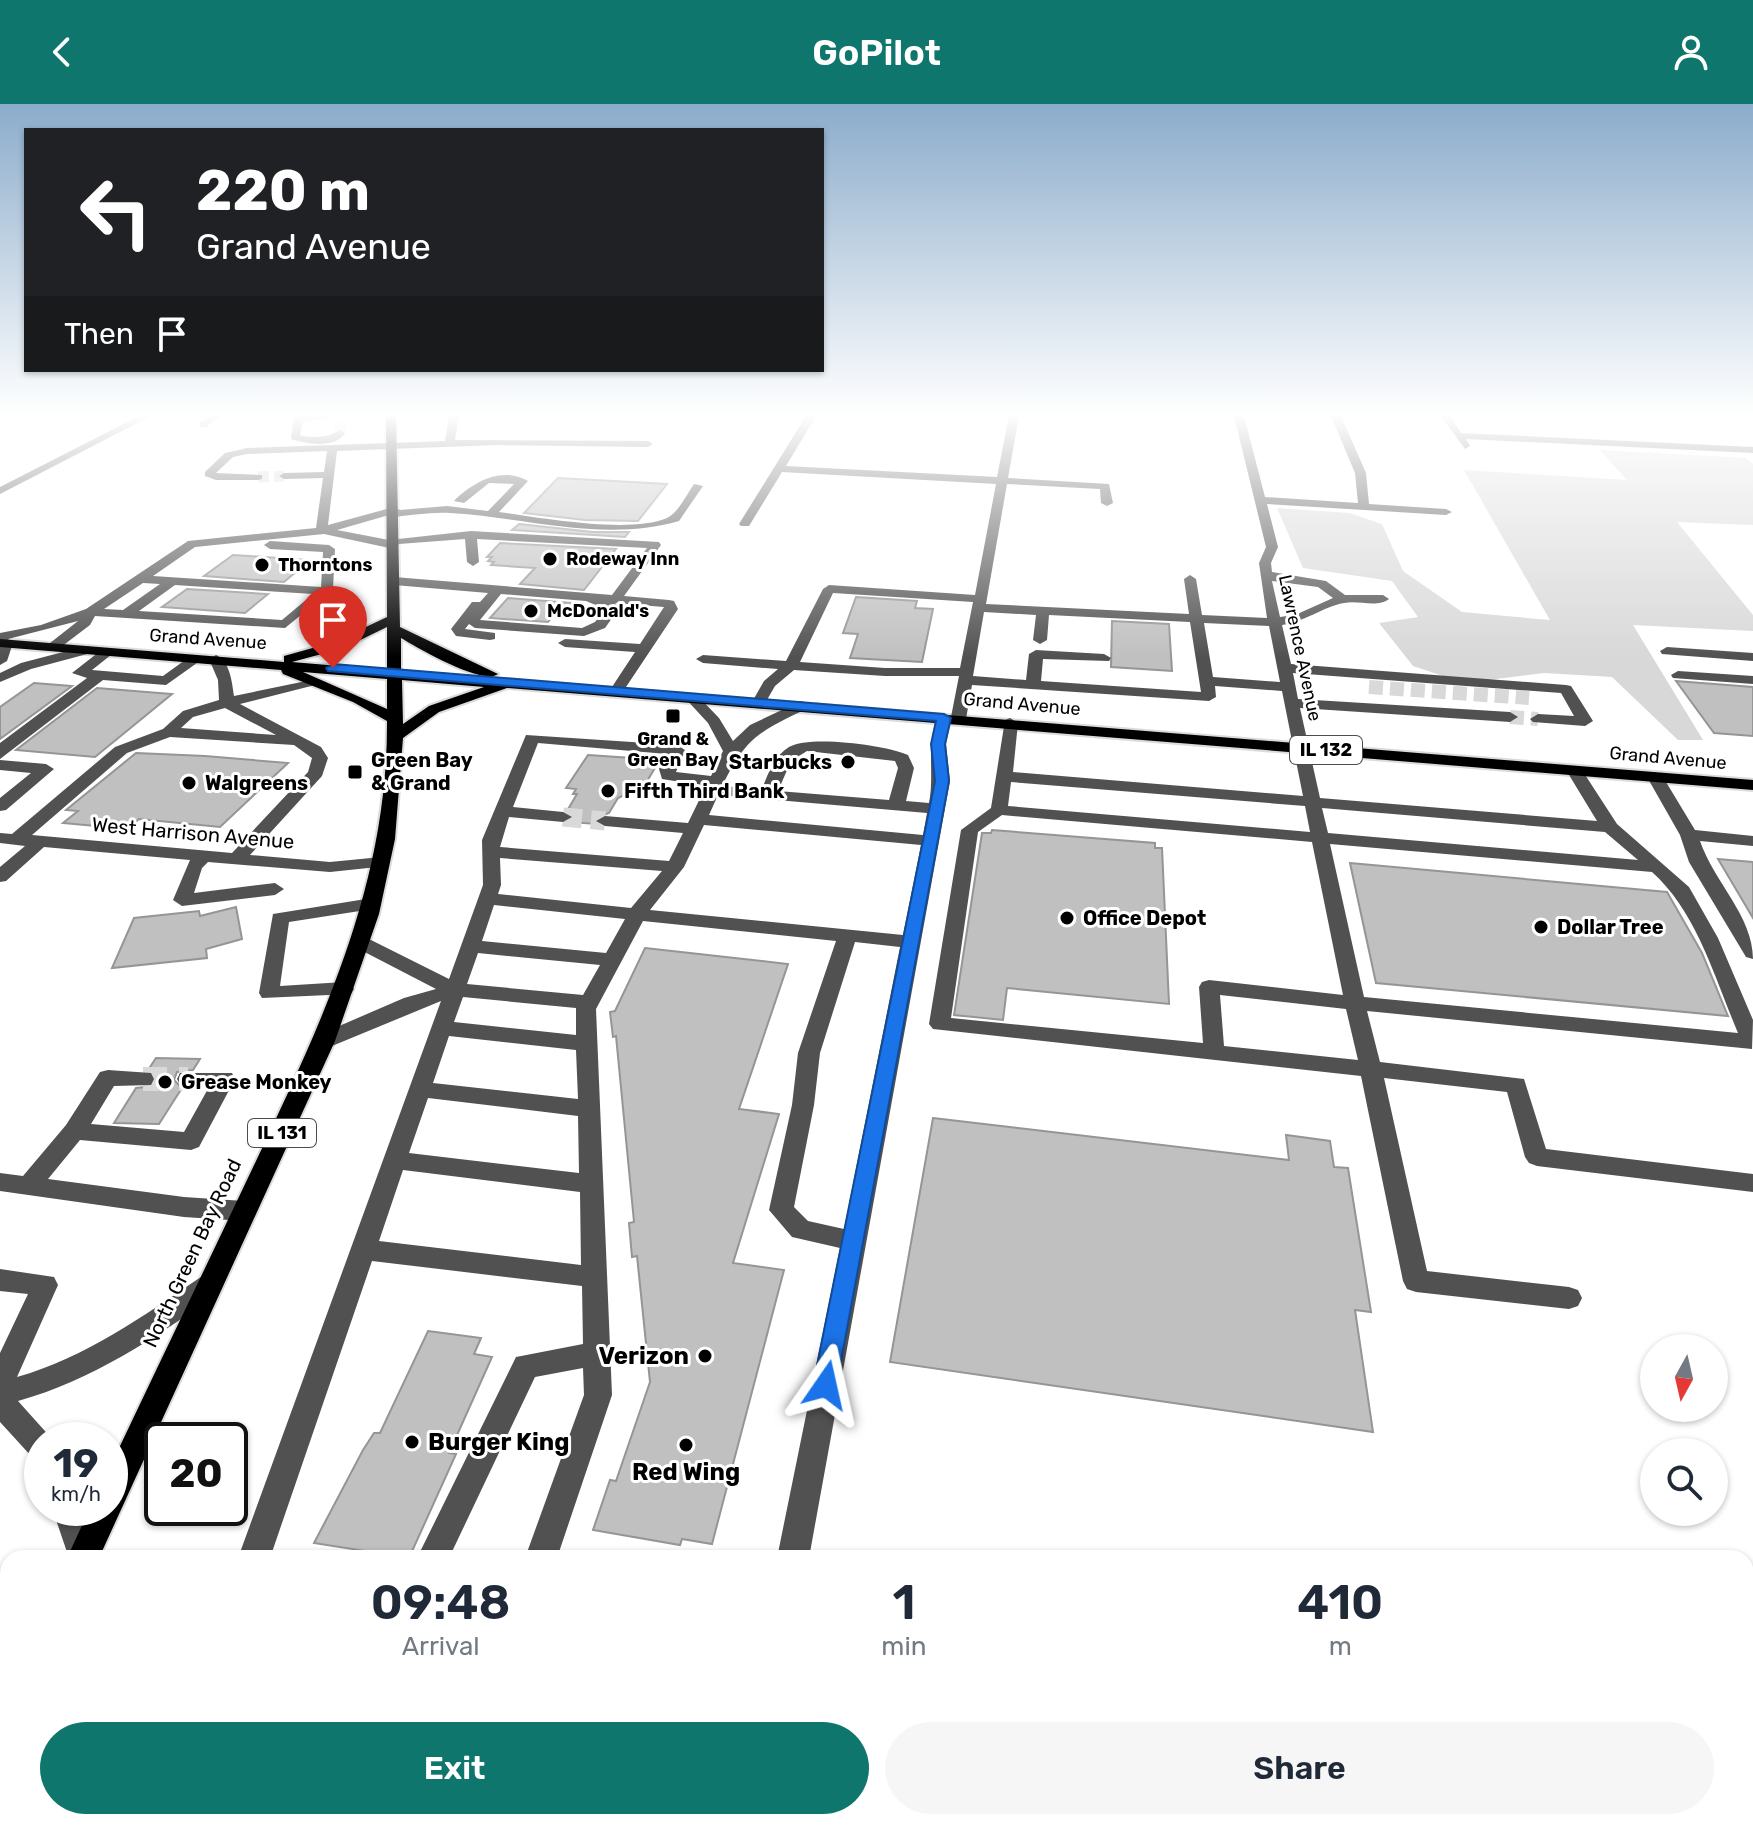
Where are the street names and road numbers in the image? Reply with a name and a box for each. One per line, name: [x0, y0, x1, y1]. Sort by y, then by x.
street label: Lawrence Avenue: [1274, 573, 1326, 723]
street label: Grand Avenue: [149, 624, 267, 654]
street label: Grand Avenue: [963, 688, 1081, 720]
road number: IL 132: [1290, 736, 1362, 764]
street label: Grand Avenue: [1609, 742, 1727, 774]
street label: West Harrison Avenue: [91, 812, 295, 854]
road number: IL 131: [248, 1119, 316, 1147]
street label: North Green Bay Road: [138, 1155, 246, 1351]

